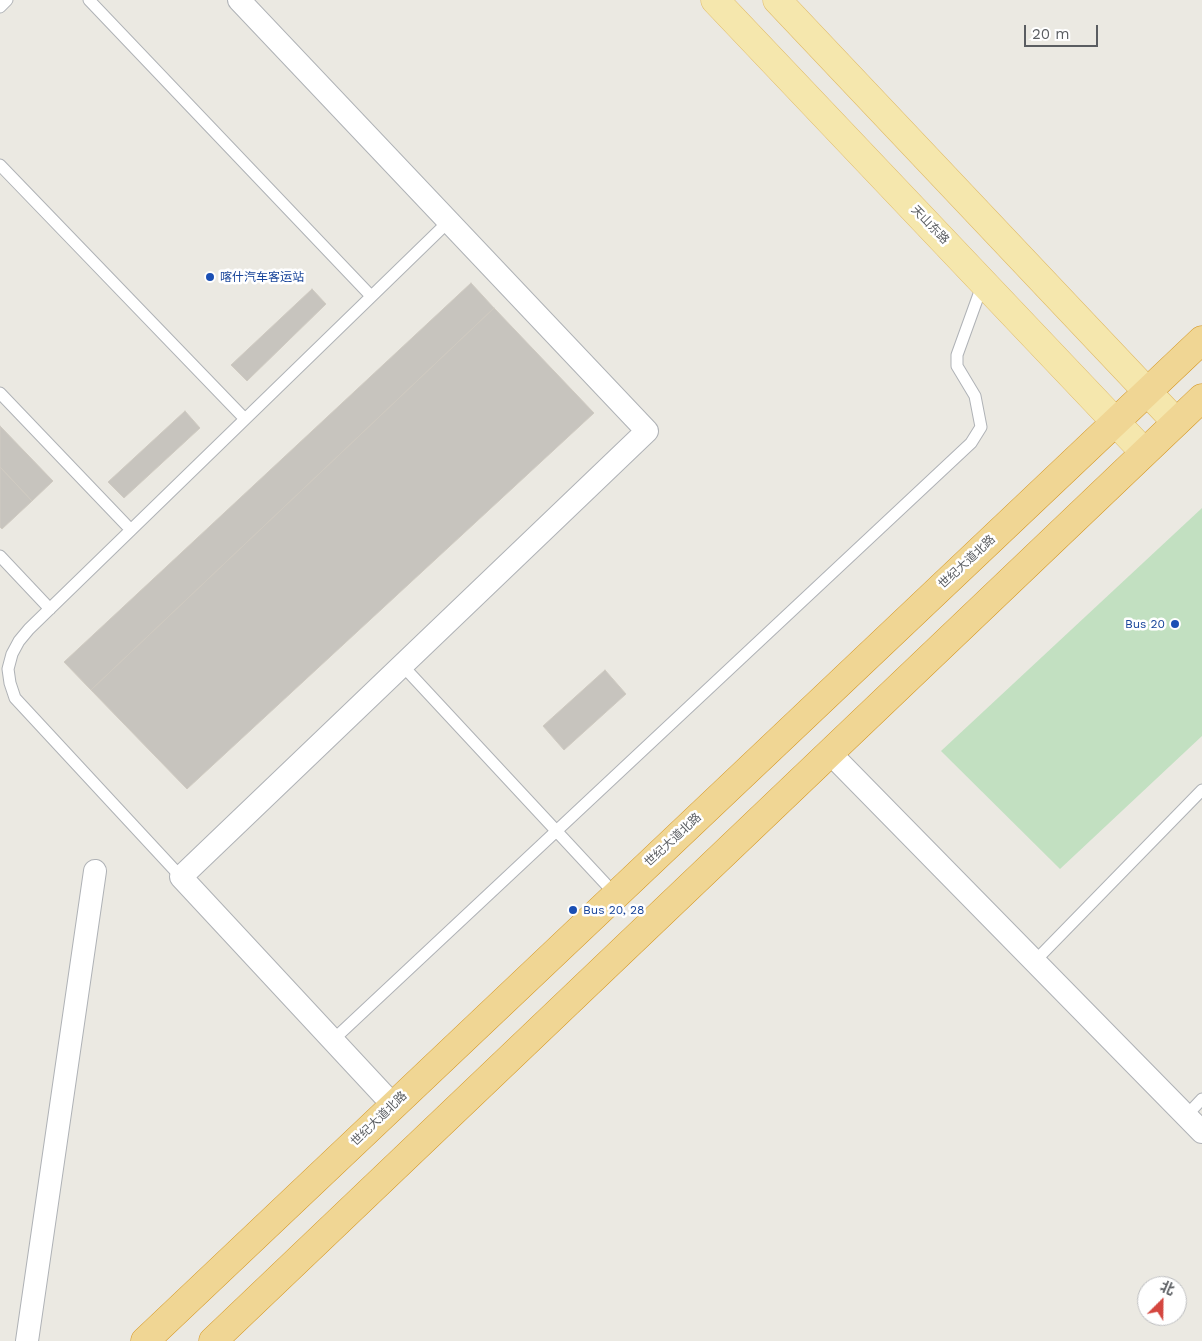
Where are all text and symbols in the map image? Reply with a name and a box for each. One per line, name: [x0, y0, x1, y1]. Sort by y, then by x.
scale bar: [1027, 15, 1101, 47]
text: 20 m: [1032, 25, 1070, 43]
street label: 天山东路: [908, 203, 952, 247]
place label: 喀什汽车客运站: [220, 270, 304, 284]
marker: 喀什汽车客运站: [204, 271, 216, 283]
street label: 世纪大道北路: [936, 532, 998, 592]
place label: Bus 20: [1125, 617, 1165, 631]
marker: Bus 20: [1169, 618, 1181, 630]
street label: 世纪大道北路: [642, 810, 704, 870]
place label: Bus 20, 28: [583, 903, 644, 917]
marker: Bus 20, 28: [567, 904, 579, 916]
street label: 世纪大道北路: [348, 1089, 410, 1149]
north arrow: [1137, 1276, 1187, 1326]
text: 北: [1158, 1278, 1177, 1298]

